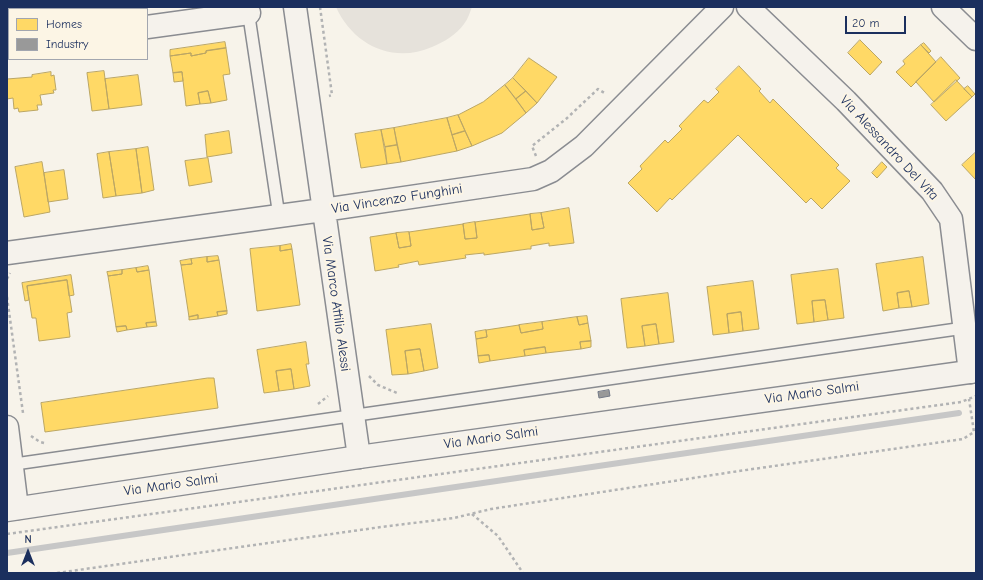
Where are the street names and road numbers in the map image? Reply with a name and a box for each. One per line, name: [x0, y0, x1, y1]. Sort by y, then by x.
street label: Via Alessandro Del Vita: [836, 92, 942, 204]
street label: Via Vincenzo Funghini: [330, 180, 464, 218]
street label: Via Marco Attilio Alessi: [318, 235, 354, 373]
street label: Via Mario Salmi: [764, 378, 860, 408]
street label: Via Mario Salmi: [443, 423, 539, 453]
street label: Via Mario Salmi: [123, 470, 219, 500]

